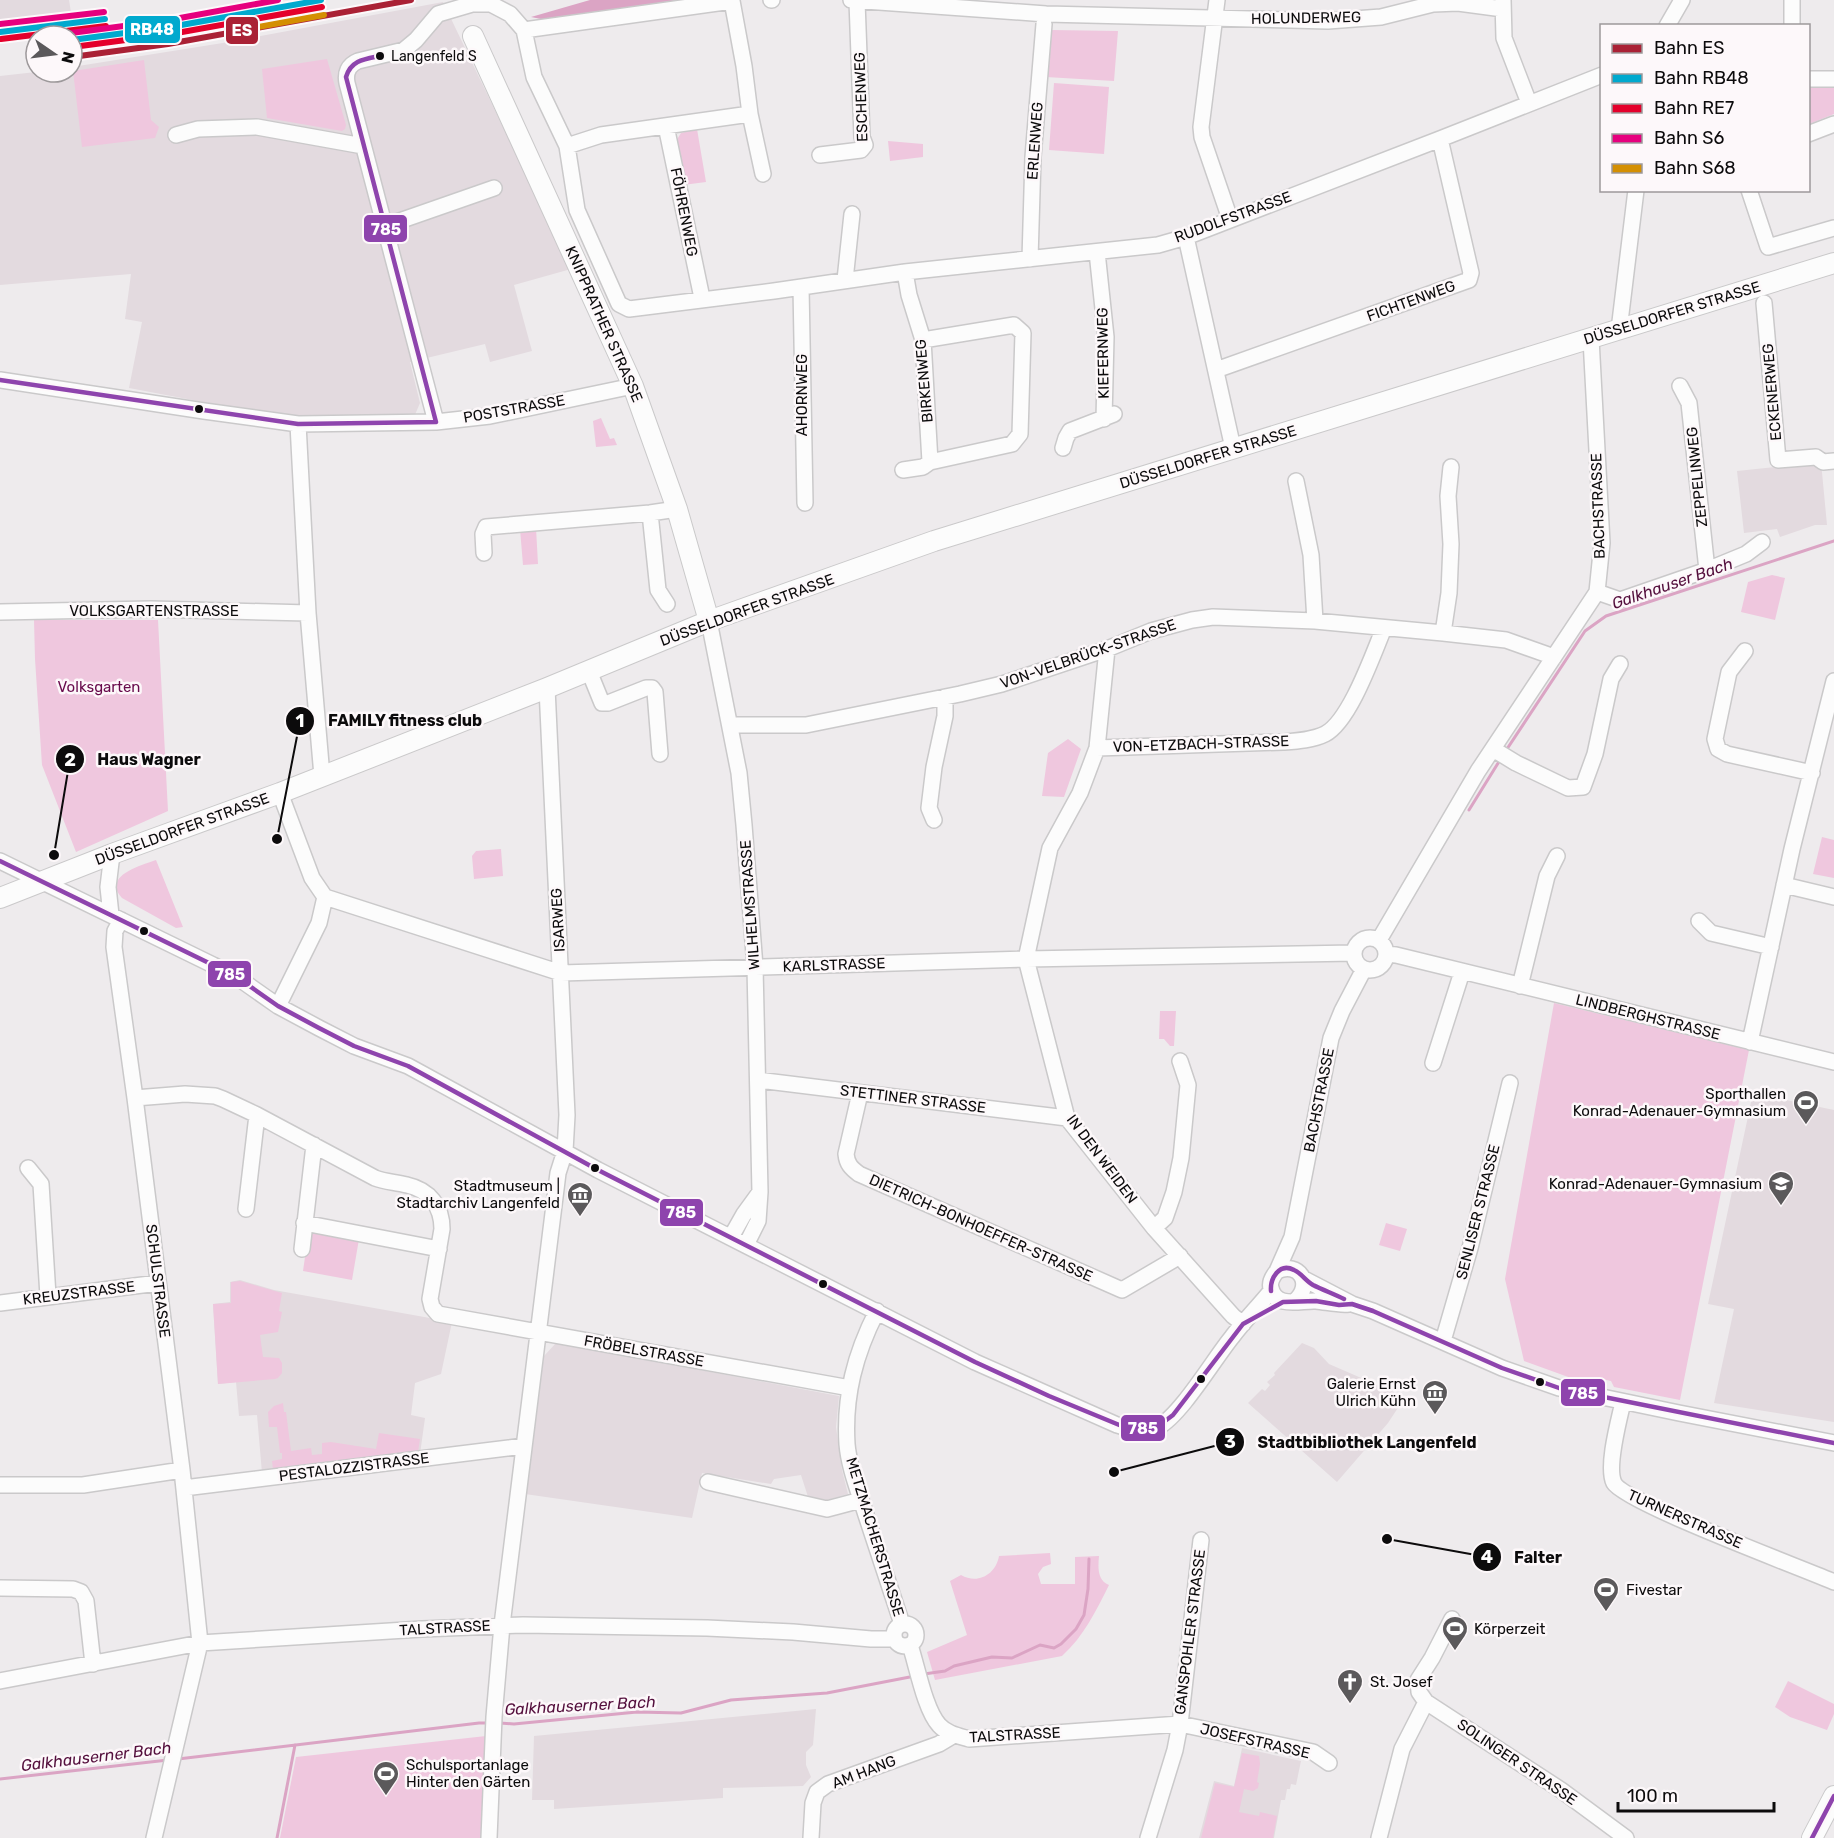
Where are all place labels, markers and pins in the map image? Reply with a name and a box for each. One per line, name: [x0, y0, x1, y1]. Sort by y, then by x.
place label: Langenfeld S: [391, 48, 477, 65]
marker: Langenfeld S: [374, 50, 386, 62]
unlabelled marker: [193, 403, 205, 415]
callout: FAMILY fitness club: [285, 704, 494, 738]
callout: Haus Wagner: [55, 742, 213, 776]
unlabelled marker: [138, 925, 150, 937]
place label: Sporthallen Konrad-Adenauer-Gymnasium: [1573, 1085, 1786, 1120]
sports icon: Sporthallen Konrad-Adenauer-Gymnasium: [1791, 1088, 1821, 1126]
unlabelled marker: [589, 1162, 601, 1174]
school or university icon: Konrad-Adenauer-Gymnasium: [1766, 1169, 1796, 1207]
place label: Konrad-Adenauer-Gymnasium: [1549, 1175, 1762, 1193]
place label: Stadtmuseum | Stadtarchiv Langenfeld: [397, 1177, 560, 1212]
museum icon: Stadtmuseum | Stadtarchiv Langenfeld: [565, 1180, 595, 1218]
unlabelled marker: [817, 1278, 829, 1290]
unlabelled marker: [1195, 1373, 1207, 1385]
place label: Galerie Ernst Ulrich Kühn: [1327, 1375, 1416, 1410]
unlabelled marker: [1534, 1376, 1546, 1388]
museum icon: Galerie Ernst Ulrich Kühn: [1420, 1378, 1450, 1416]
callout: Stadtbibliothek Langenfeld: [1215, 1425, 1488, 1459]
callout: Falter: [1472, 1540, 1574, 1574]
sports icon: Fivestar: [1591, 1575, 1621, 1613]
place label: Fivestar: [1626, 1581, 1683, 1599]
sports icon: Körperzeit: [1440, 1614, 1470, 1652]
place label: Körperzeit: [1474, 1620, 1545, 1638]
church icon: St. Josef: [1335, 1667, 1365, 1705]
place label: St. Josef: [1370, 1673, 1433, 1691]
place label: Schulsportanlage Hinter den Gärten: [406, 1756, 530, 1791]
sports icon: Schulsportanlage Hinter den Gärten: [371, 1759, 401, 1797]

